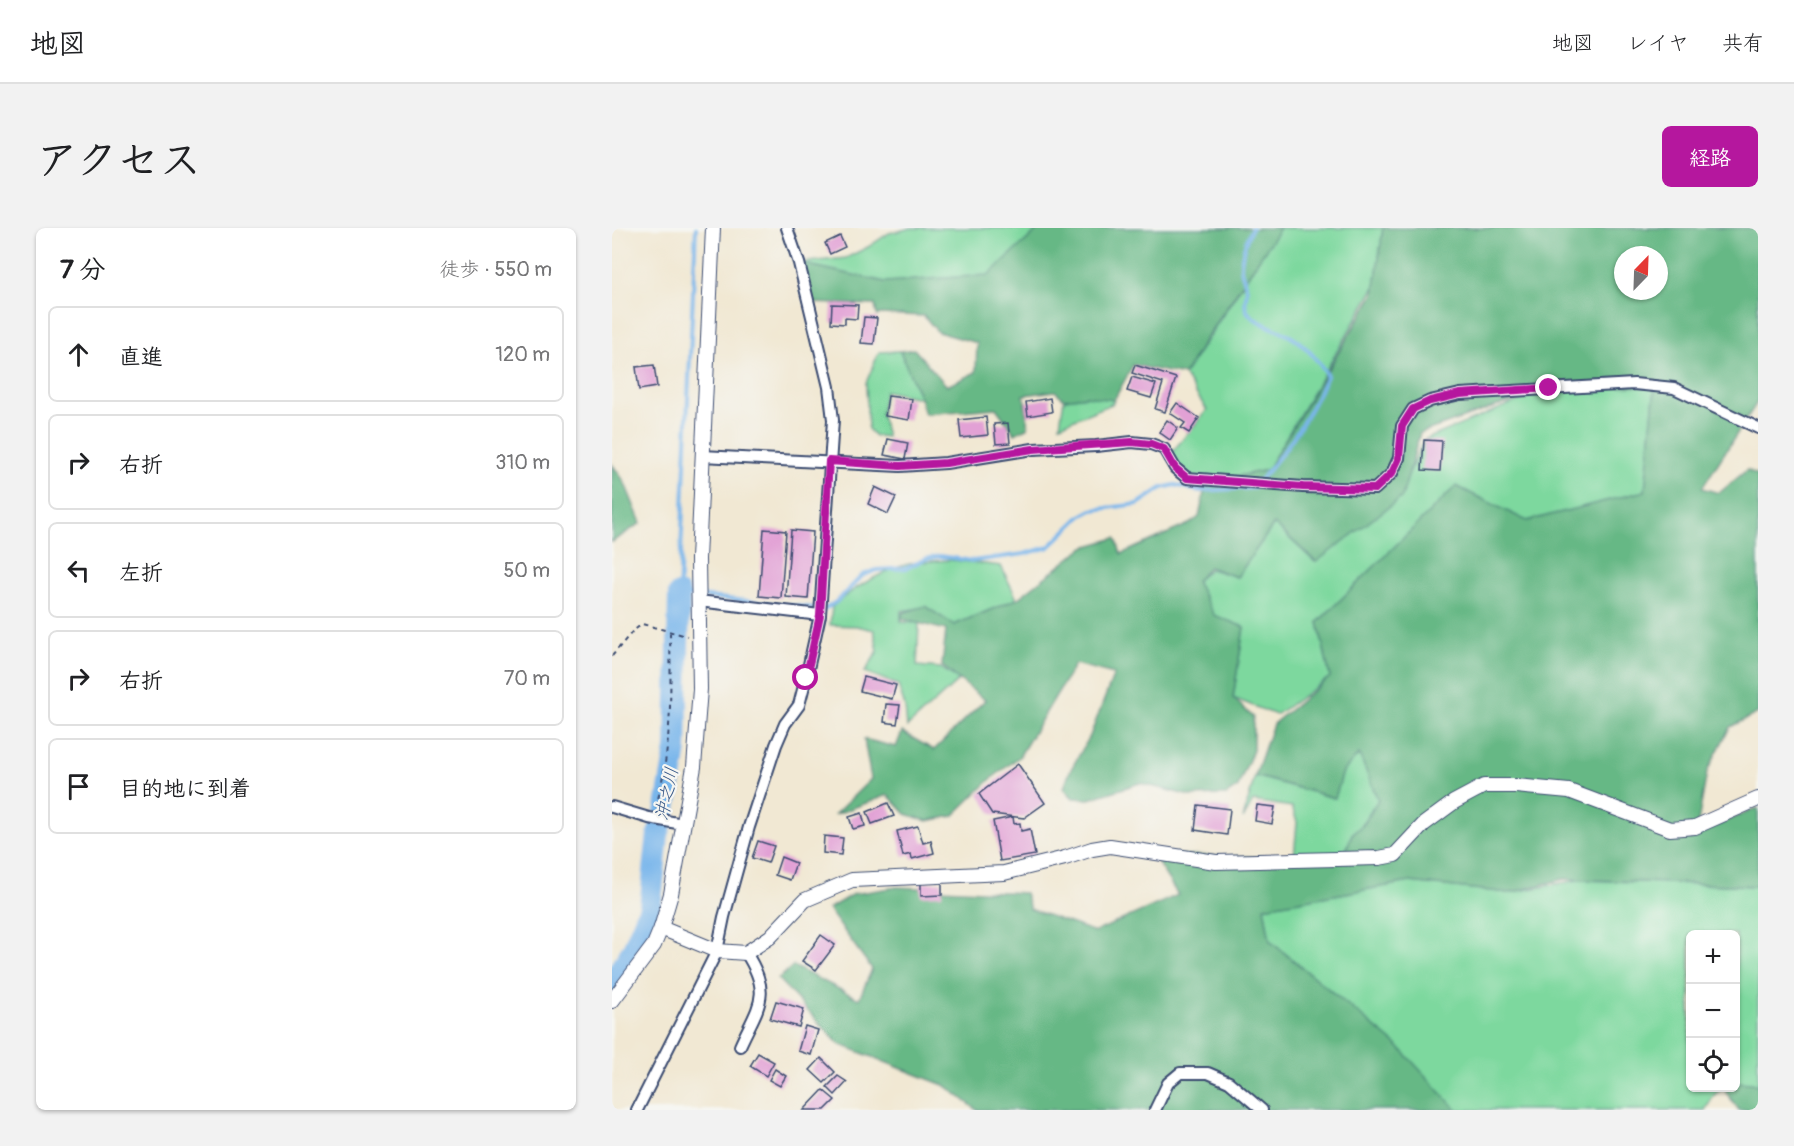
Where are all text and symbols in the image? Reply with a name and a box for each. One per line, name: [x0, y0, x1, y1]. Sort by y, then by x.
text: 地図: [30, 27, 86, 62]
text: 地図: [1552, 30, 1594, 57]
text: レイヤ: [1627, 30, 1689, 57]
text: 共有: [1722, 30, 1764, 57]
button: 経路: [1662, 126, 1758, 187]
text: アクセス: [36, 135, 201, 187]
north arrow: [1614, 246, 1668, 300]
text: 7 分: [60, 254, 105, 286]
text: 徒歩 · 550 m: [439, 257, 552, 282]
icon: ahead: [62, 338, 95, 371]
text: 120 m: [495, 342, 550, 367]
text: 直進: [119, 343, 163, 371]
route end: [1535, 374, 1561, 400]
icon: right: [62, 446, 95, 479]
text: 310 m: [495, 450, 550, 475]
text: 右折: [119, 451, 163, 479]
icon: left: [62, 554, 95, 587]
text: 50 m: [503, 558, 550, 583]
text: 左折: [119, 559, 163, 587]
icon: right: [62, 662, 95, 695]
route start: [792, 664, 818, 690]
text: 70 m: [504, 666, 550, 691]
text: 右折: [119, 667, 163, 695]
water label: 沖之川: [650, 765, 684, 823]
icon: arrive: [62, 770, 95, 803]
text: 目的地に到着: [119, 775, 251, 803]
map controls: [1686, 930, 1740, 1092]
button: +: [1686, 930, 1740, 984]
button: −: [1686, 984, 1740, 1038]
button: locate: [1686, 1038, 1740, 1092]

